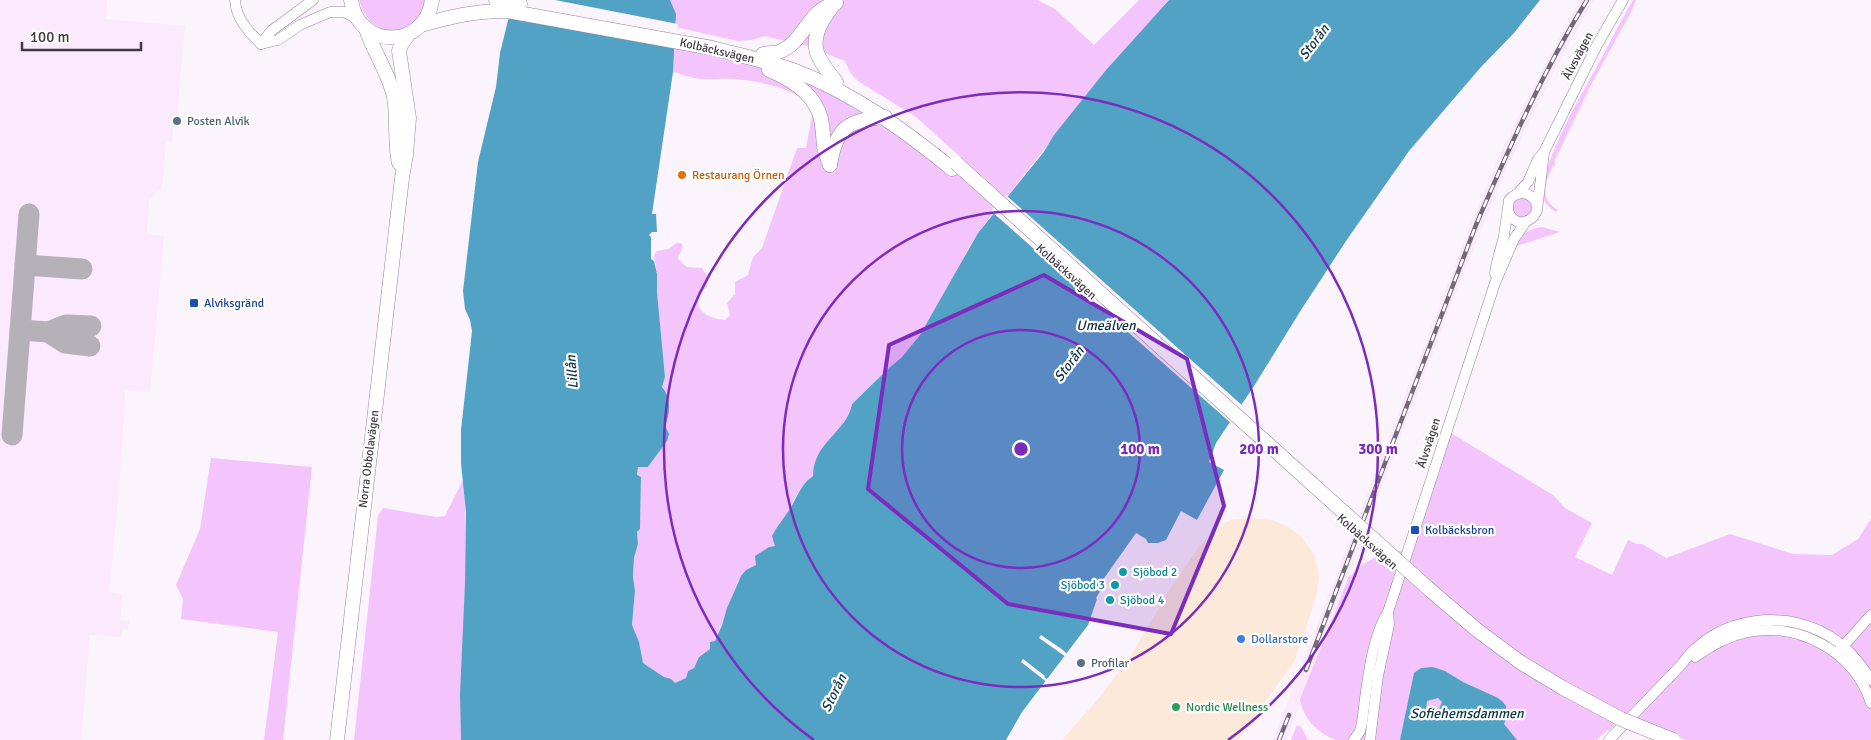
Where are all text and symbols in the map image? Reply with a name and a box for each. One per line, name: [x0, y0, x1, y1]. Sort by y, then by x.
scale bar: [22, 20, 141, 52]
water label: Storån: [1295, 21, 1333, 63]
text: 100 m: [30, 28, 70, 46]
street label: Älvsvägen: [1559, 30, 1597, 82]
street label: Kolbäcksvägen: [678, 35, 756, 67]
place label: Posten Alvik: [187, 114, 249, 129]
marker: Posten Alvik: [171, 115, 183, 127]
place label: Restaurang Örnen: [692, 168, 785, 183]
marker: Restaurang Örnen: [676, 169, 688, 181]
street label: Kolbäcksvägen: [1033, 241, 1099, 303]
place label: Alviksgränd: [204, 296, 264, 311]
marker: Alviksgränd: [188, 297, 200, 309]
water label: Umeälven: [1076, 317, 1136, 334]
water label: Storån: [1050, 343, 1088, 385]
water label: Lillån: [562, 354, 582, 389]
street label: Norra Obbolavägen: [356, 409, 382, 509]
street label: Älvsvägen: [1414, 416, 1444, 470]
centre of rings: [1012, 440, 1030, 458]
text: 100 m: [1120, 440, 1160, 458]
text: 200 m: [1239, 440, 1279, 458]
text: 300 m: [1358, 440, 1398, 458]
street label: Kolbäcksvägen: [1334, 511, 1400, 573]
place label: Kolbäcksbron: [1425, 523, 1494, 538]
marker: Kolbäcksbron: [1409, 524, 1421, 536]
place label: Sjöbod 2: [1133, 565, 1177, 580]
marker: Sjöbod 2: [1117, 566, 1129, 578]
place label: Sjöbod 3: [1061, 578, 1105, 593]
marker: Sjöbod 3: [1109, 579, 1121, 591]
place label: Sjöbod 4: [1120, 593, 1165, 608]
marker: Sjöbod 4: [1104, 594, 1116, 606]
place label: Dollarstore: [1251, 632, 1308, 647]
marker: Dollarstore: [1235, 633, 1247, 645]
place label: Profilar: [1091, 656, 1130, 671]
marker: Profilar: [1075, 657, 1087, 669]
water label: Storån: [818, 671, 850, 715]
place label: Nordic Wellness: [1186, 700, 1268, 715]
marker: Nordic Wellness: [1170, 701, 1182, 713]
water label: Sofiehemsdammen: [1410, 705, 1524, 722]

